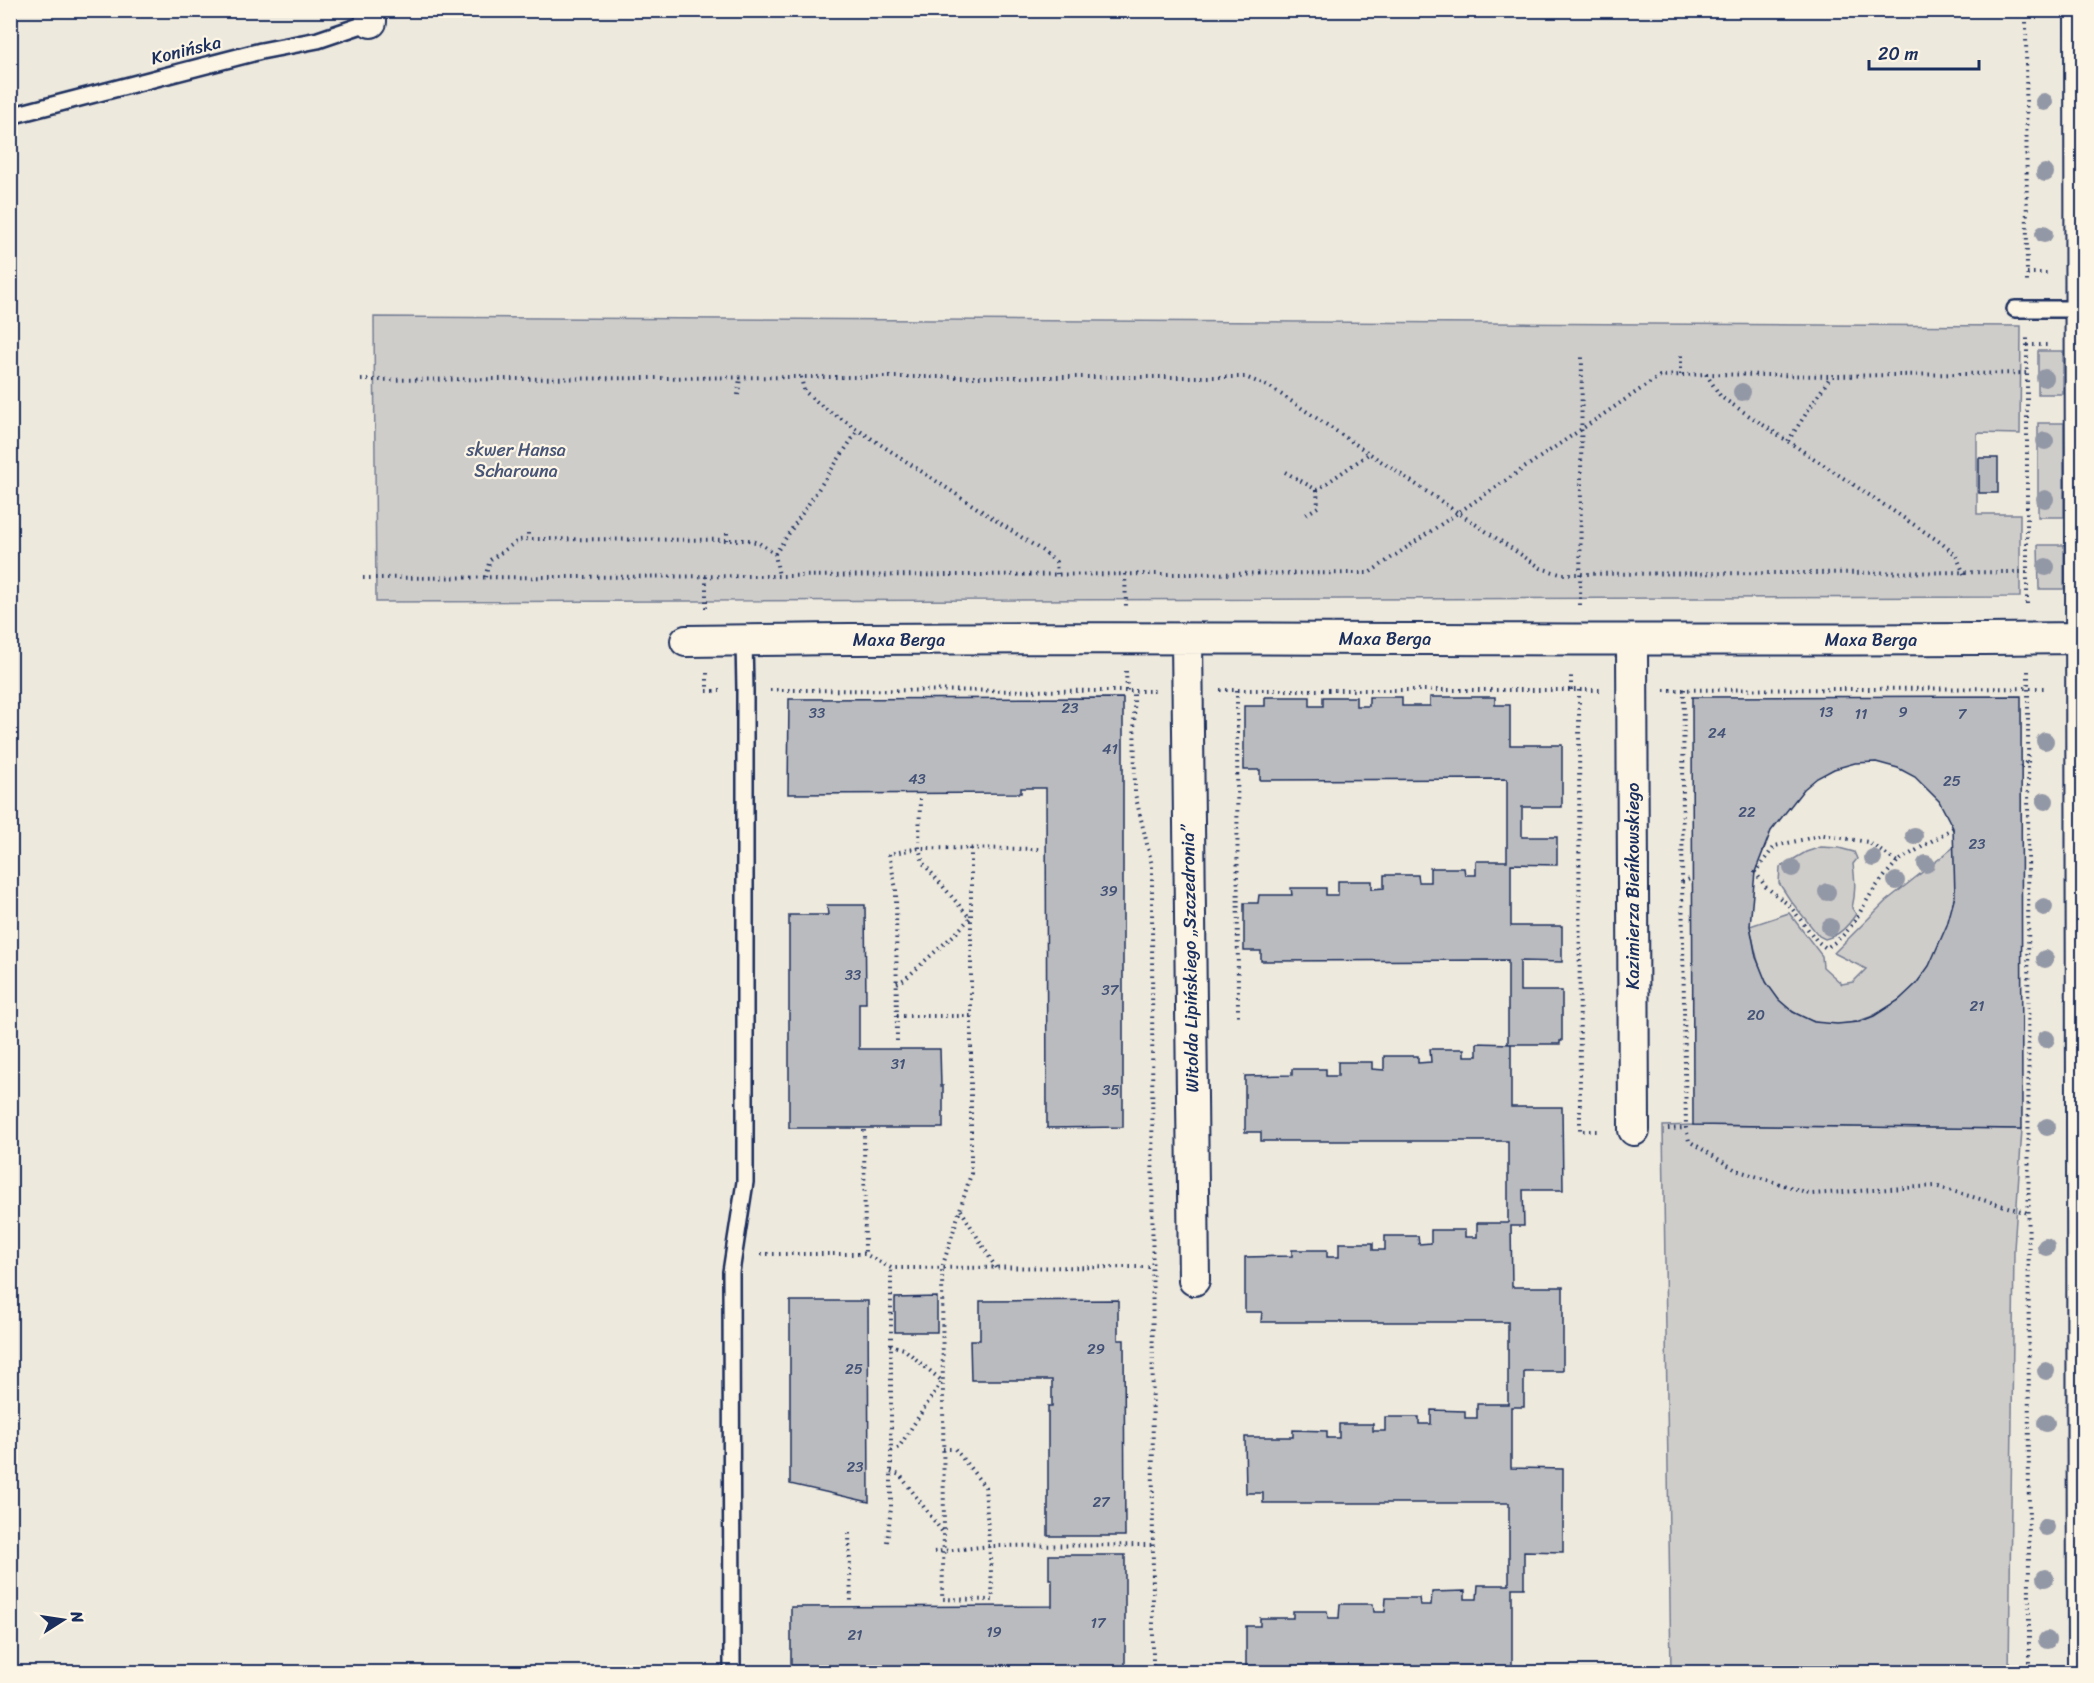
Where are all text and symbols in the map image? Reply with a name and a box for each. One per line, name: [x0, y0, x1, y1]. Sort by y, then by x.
street label: Konińska: [148, 26, 224, 74]
scale bar: [1869, 33, 1978, 71]
text: 20 m: [1878, 38, 1918, 70]
park label: skwer Hansa Scharouna: [465, 434, 566, 487]
street label: Maxa Berga: [1339, 623, 1431, 655]
street label: Maxa Berga: [853, 624, 945, 656]
street label: Maxa Berga: [1825, 624, 1917, 656]
house number: 23: [1062, 695, 1078, 721]
house number: 13: [1819, 699, 1833, 725]
house number: 9: [1898, 699, 1908, 725]
house number: 33: [809, 700, 825, 726]
house number: 11: [1855, 701, 1867, 727]
house number: 7: [1958, 701, 1968, 727]
house number: 24: [1708, 720, 1726, 746]
house number: 41: [1102, 736, 1118, 762]
house number: 43: [908, 766, 926, 792]
house number: 25: [1943, 768, 1961, 794]
street label: Kazimierza Bieńkowskiego: [1617, 783, 1649, 990]
house number: 22: [1738, 799, 1756, 825]
street label: Witolda Lipińskiego „Szczedronia”: [1172, 823, 1208, 1093]
house number: 23: [1969, 831, 1985, 857]
house number: 39: [1100, 878, 1118, 904]
house number: 33: [845, 962, 861, 988]
house number: 37: [1102, 977, 1120, 1003]
house number: 21: [1969, 993, 1985, 1019]
house number: 20: [1747, 1002, 1765, 1028]
house number: 31: [891, 1051, 905, 1077]
house number: 35: [1102, 1077, 1120, 1103]
house number: 29: [1087, 1336, 1105, 1362]
house number: 25: [845, 1356, 863, 1382]
house number: 23: [847, 1454, 863, 1480]
house number: 27: [1092, 1489, 1111, 1515]
north arrow: [33, 1590, 93, 1650]
text: N: [62, 1608, 93, 1626]
house number: 17: [1090, 1610, 1107, 1636]
house number: 19: [986, 1619, 1002, 1645]
house number: 21: [847, 1622, 863, 1648]

